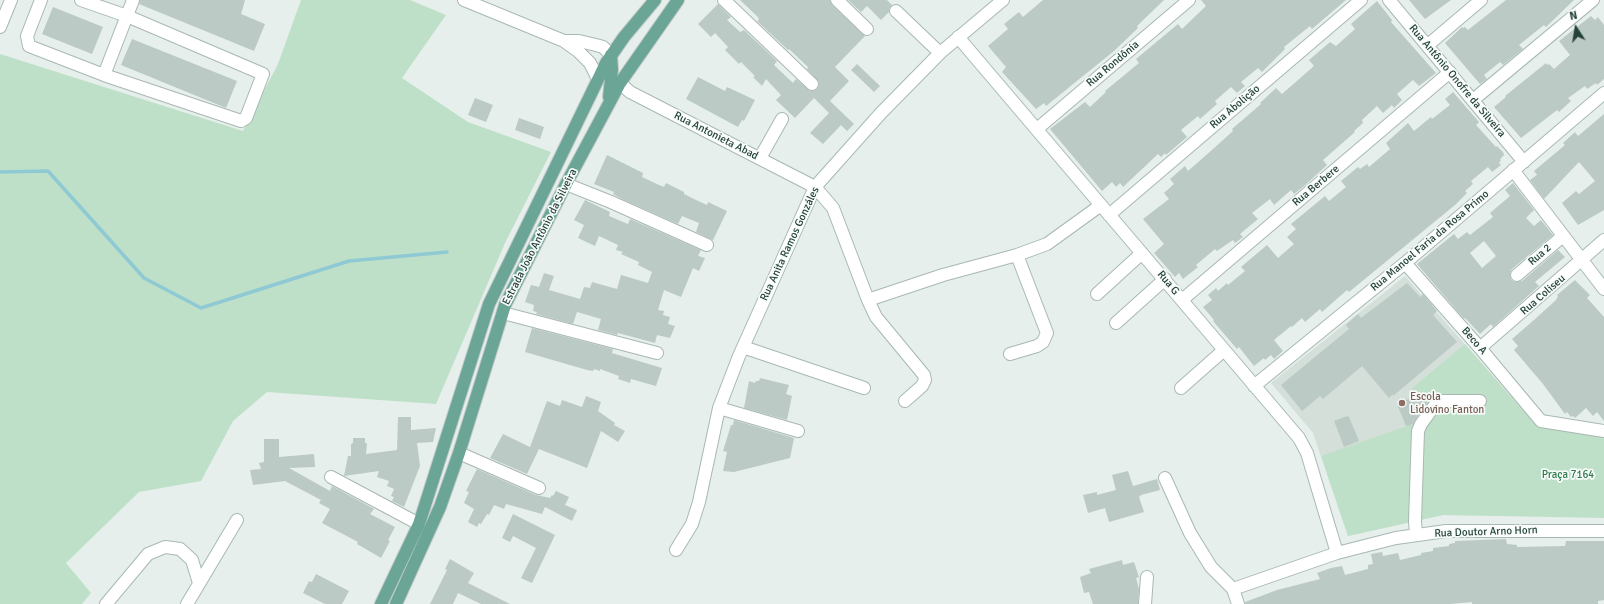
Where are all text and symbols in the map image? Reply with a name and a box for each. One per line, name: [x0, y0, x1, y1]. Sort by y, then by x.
north arrow: [1556, 8, 1596, 48]
text: N: [1568, 9, 1578, 23]
street label: Rua Antônio Onofre da Silveira: [1406, 22, 1508, 140]
street label: Rua Rondônia: [1084, 38, 1142, 90]
street label: Rua Abolição: [1207, 82, 1263, 132]
street label: Rua Antonieta Abad: [672, 109, 760, 163]
street label: Rua Berbere: [1290, 163, 1342, 209]
street label: Estrada João Antônio da Silveira: [500, 167, 580, 307]
street label: Rua Anita Ramos Gonzáles: [758, 185, 822, 303]
street label: Rua Manoel Faria da Rosa Primo: [1368, 188, 1492, 294]
street label: Rua 2: [1526, 241, 1554, 269]
street label: Rua G: [1154, 268, 1182, 298]
street label: Rua Coliseu: [1518, 272, 1568, 318]
street label: Beco A: [1458, 325, 1490, 357]
place label: Escola Lidovino Fanton: [1410, 390, 1484, 416]
marker: Escola Lidovino Fanton: [1397, 398, 1407, 408]
park label: Praça 7164: [1542, 468, 1594, 482]
street label: Rua Doutor Arno Horn: [1434, 524, 1538, 540]

